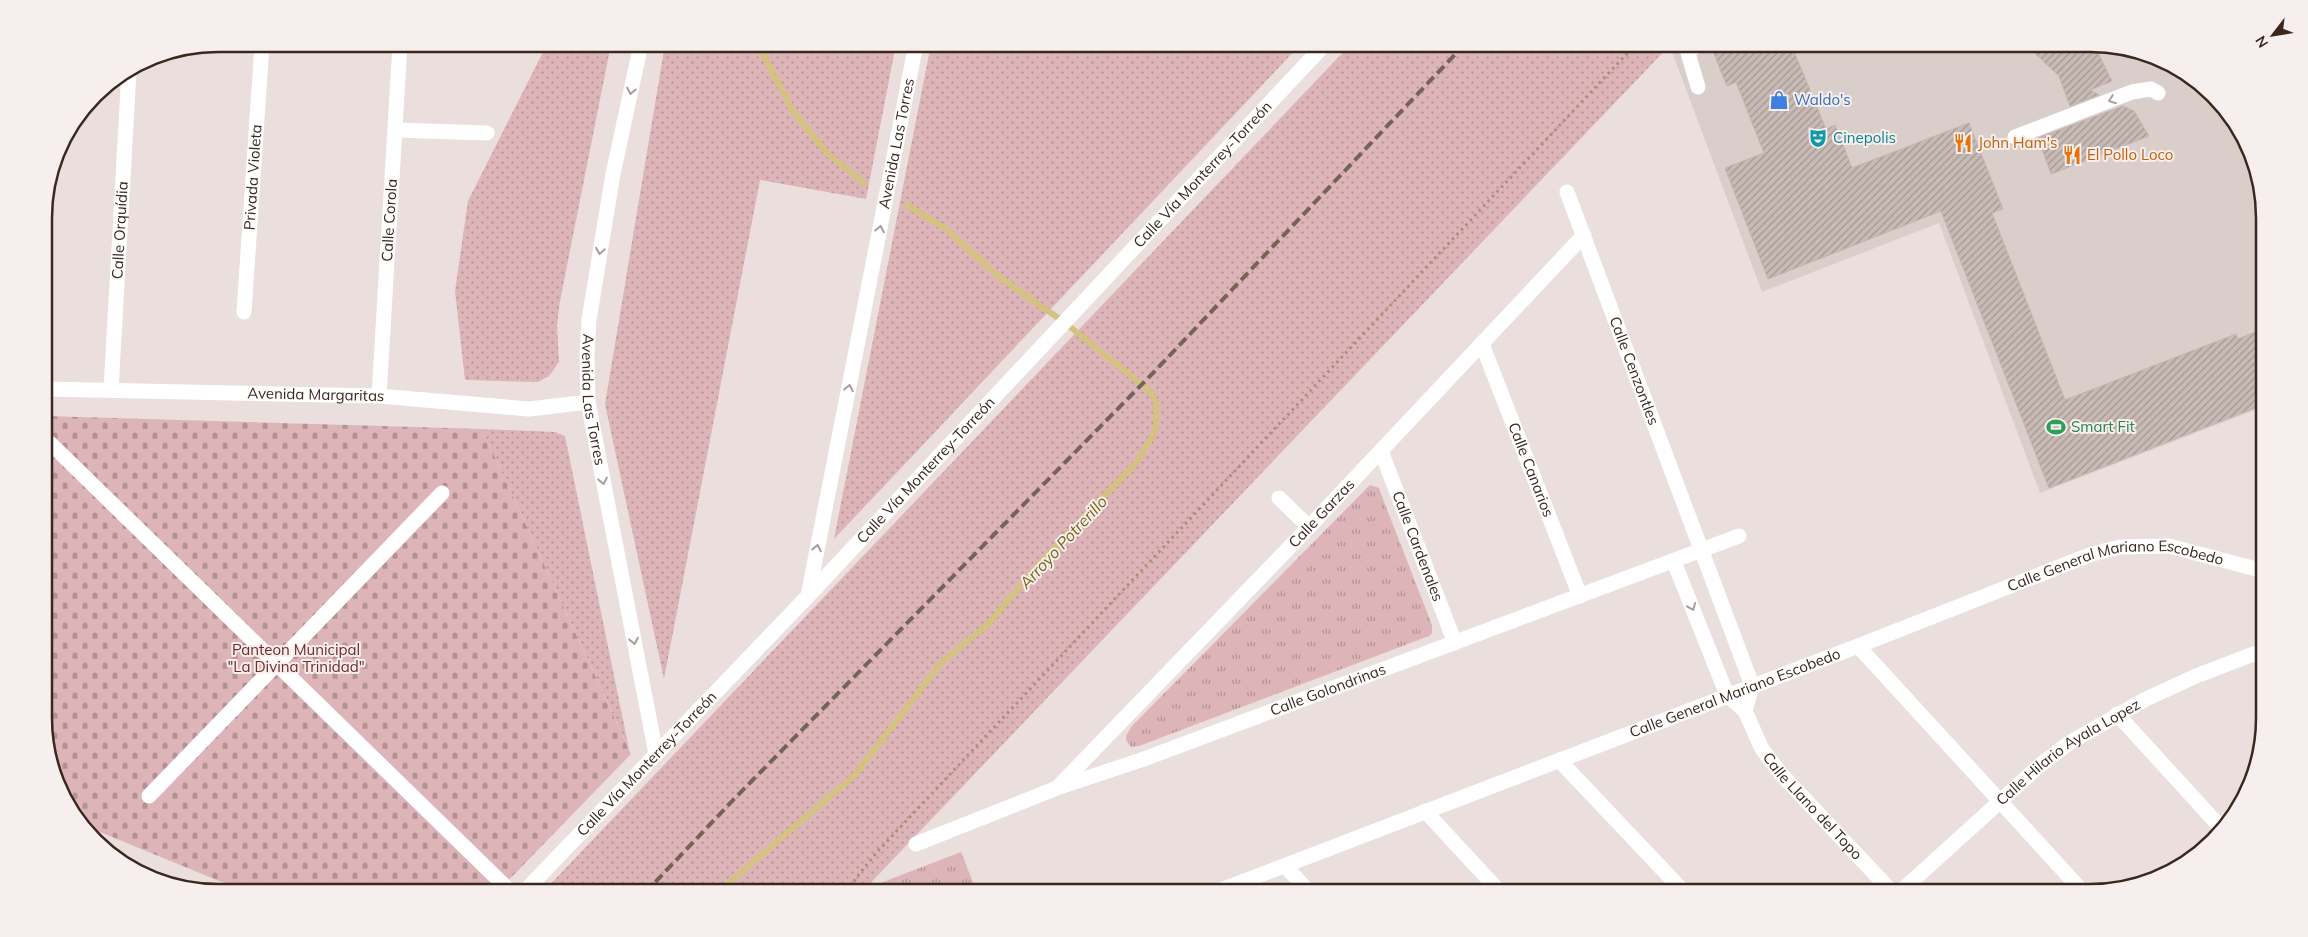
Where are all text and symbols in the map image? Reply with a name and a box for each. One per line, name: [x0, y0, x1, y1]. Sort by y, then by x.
north arrow: [2248, 10, 2298, 60]
text: N: [2251, 33, 2272, 51]
street label: Avenida Las Torres: [874, 77, 918, 210]
one-way arrow: [626, 87, 637, 96]
shop icon: Waldo's: [1768, 89, 1790, 111]
place label: Waldo's: [1794, 90, 1851, 109]
one-way arrow: [2108, 94, 2116, 104]
street label: Calle Vía Monterrey-Torreón: [1129, 97, 1276, 252]
street label: Privada Violeta: [240, 124, 266, 231]
theatre icon: Cinepolis: [1807, 127, 1829, 149]
place label: Cinepolis: [1833, 128, 1896, 147]
restaurant icon: John Ham's: [1952, 132, 1974, 154]
place label: John Ham's: [1978, 133, 2057, 152]
restaurant icon: El Pollo Loco: [2061, 144, 2083, 166]
place label: El Pollo Loco: [2087, 145, 2173, 164]
street label: Calle Corola: [377, 178, 401, 262]
street label: Calle Orquídia: [107, 181, 132, 280]
one-way arrow: [874, 225, 885, 233]
one-way arrow: [596, 247, 606, 255]
street label: Calle Cenzontles: [1606, 314, 1664, 428]
street label: Avenida Las Torres: [578, 333, 610, 467]
street label: Avenida Margaritas: [247, 383, 385, 405]
one-way arrow: [843, 384, 853, 393]
street label: Calle Vía Monterrey-Torreón: [852, 393, 999, 547]
sports icon: Smart Fit: [2045, 416, 2067, 438]
place label: Smart Fit: [2071, 417, 2135, 436]
street label: Calle Canarios: [1504, 420, 1558, 520]
street label: Calle Garzas: [1284, 475, 1358, 551]
one-way arrow: [597, 477, 608, 485]
street label: Calle Cardenales: [1388, 488, 1448, 604]
water label: Arroyo Potrerillo: [1014, 491, 1111, 593]
street label: Calle General Mariano Escobedo: [2004, 536, 2226, 595]
one-way arrow: [812, 544, 822, 552]
one-way arrow: [1686, 602, 1696, 611]
one-way arrow: [628, 636, 638, 645]
park label: Panteon Municipal "La Divina Trinidad": [227, 640, 365, 676]
street label: Calle General Mariano Escobedo: [1627, 644, 1843, 742]
street label: Calle Golondrinas: [1267, 659, 1388, 720]
street label: Calle Vía Monterrey-Torreón: [573, 687, 721, 840]
street label: Calle Hilario Ayala Lopez: [1992, 694, 2144, 809]
street label: Calle Llano del Topo: [1759, 748, 1867, 863]

